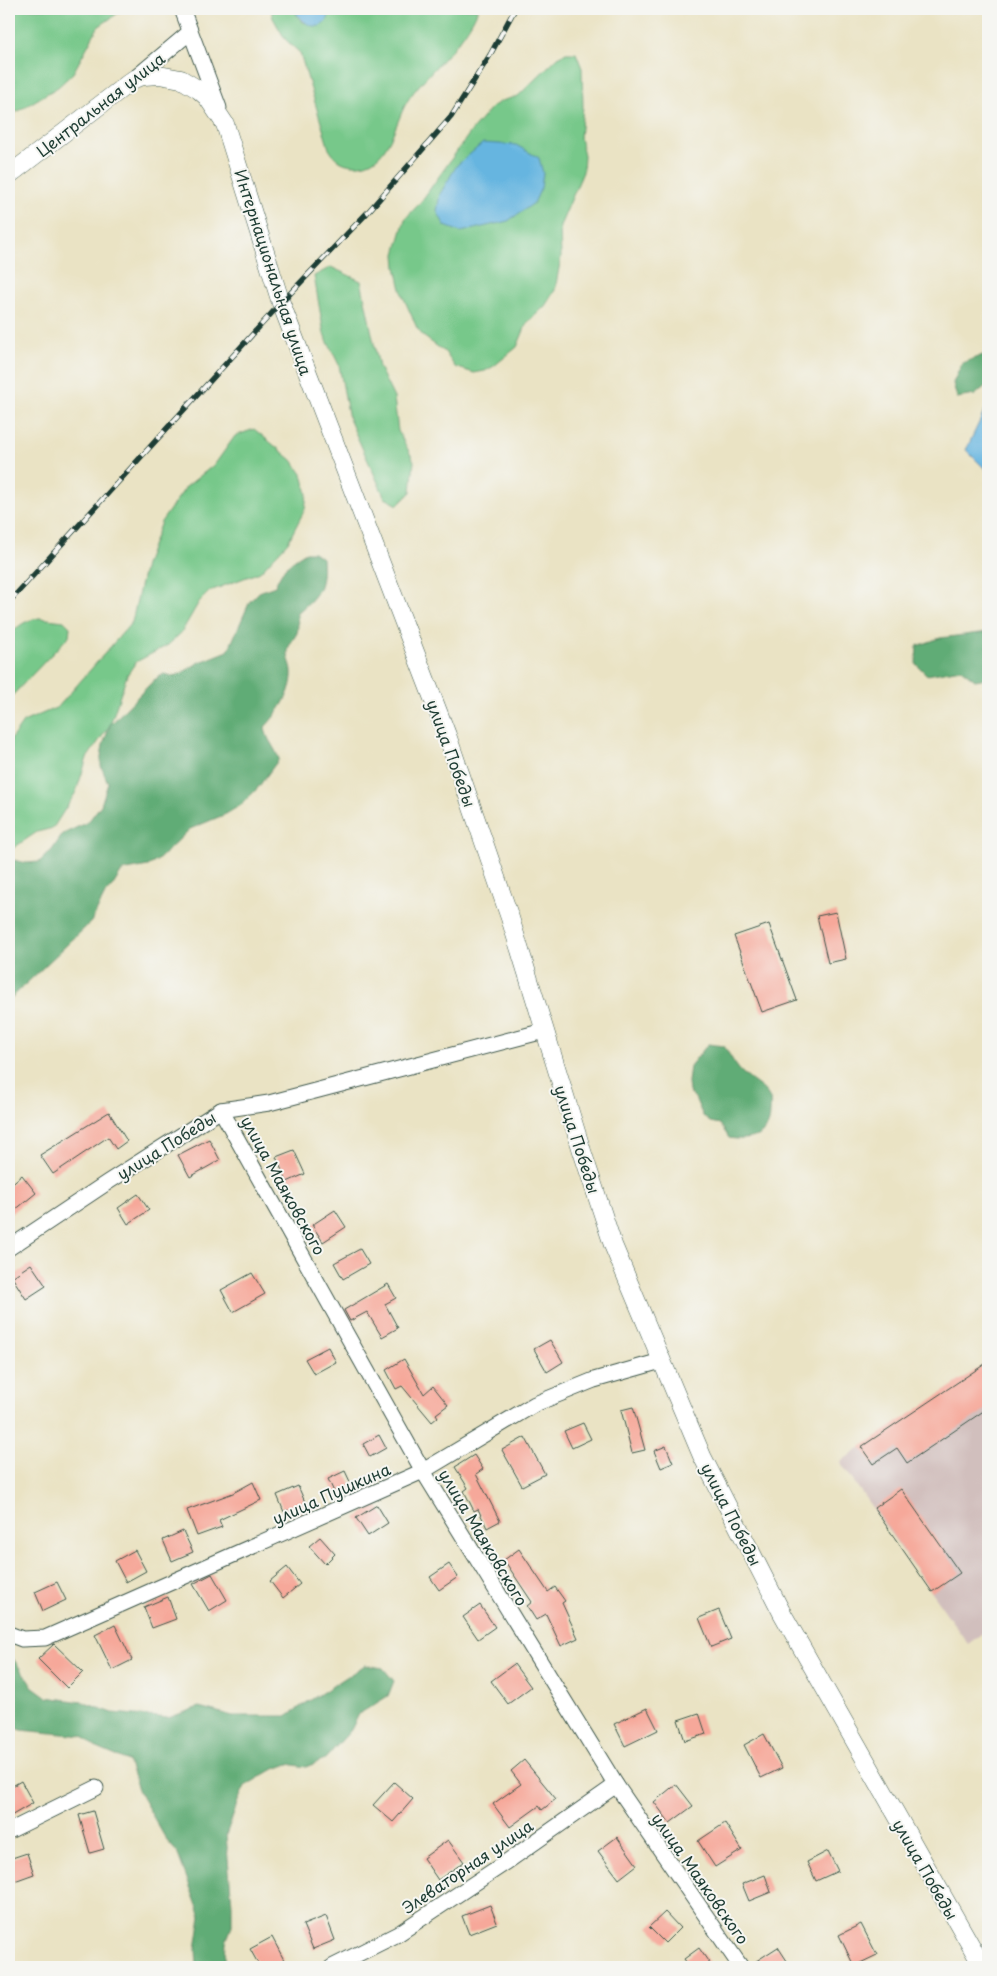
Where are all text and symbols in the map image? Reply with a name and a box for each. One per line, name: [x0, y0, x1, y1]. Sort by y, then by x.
street label: Центральная улица: [30, 46, 170, 162]
street label: Интернациональная улица: [229, 166, 319, 378]
street label: улица Победы: [421, 696, 483, 810]
street label: улица Победы: [549, 1082, 607, 1196]
street label: улица Победы: [112, 1105, 220, 1185]
street label: улица Маяковского: [236, 1111, 332, 1259]
street label: улица Пушкина: [268, 1456, 394, 1530]
street label: улица Победы: [696, 1458, 768, 1570]
street label: улица Маяковского: [434, 1464, 534, 1610]
street label: улица Маяковского: [646, 1807, 756, 1949]
street label: Элеваторная улица: [397, 1813, 537, 1919]
street label: улица Победы: [887, 1814, 965, 1924]

